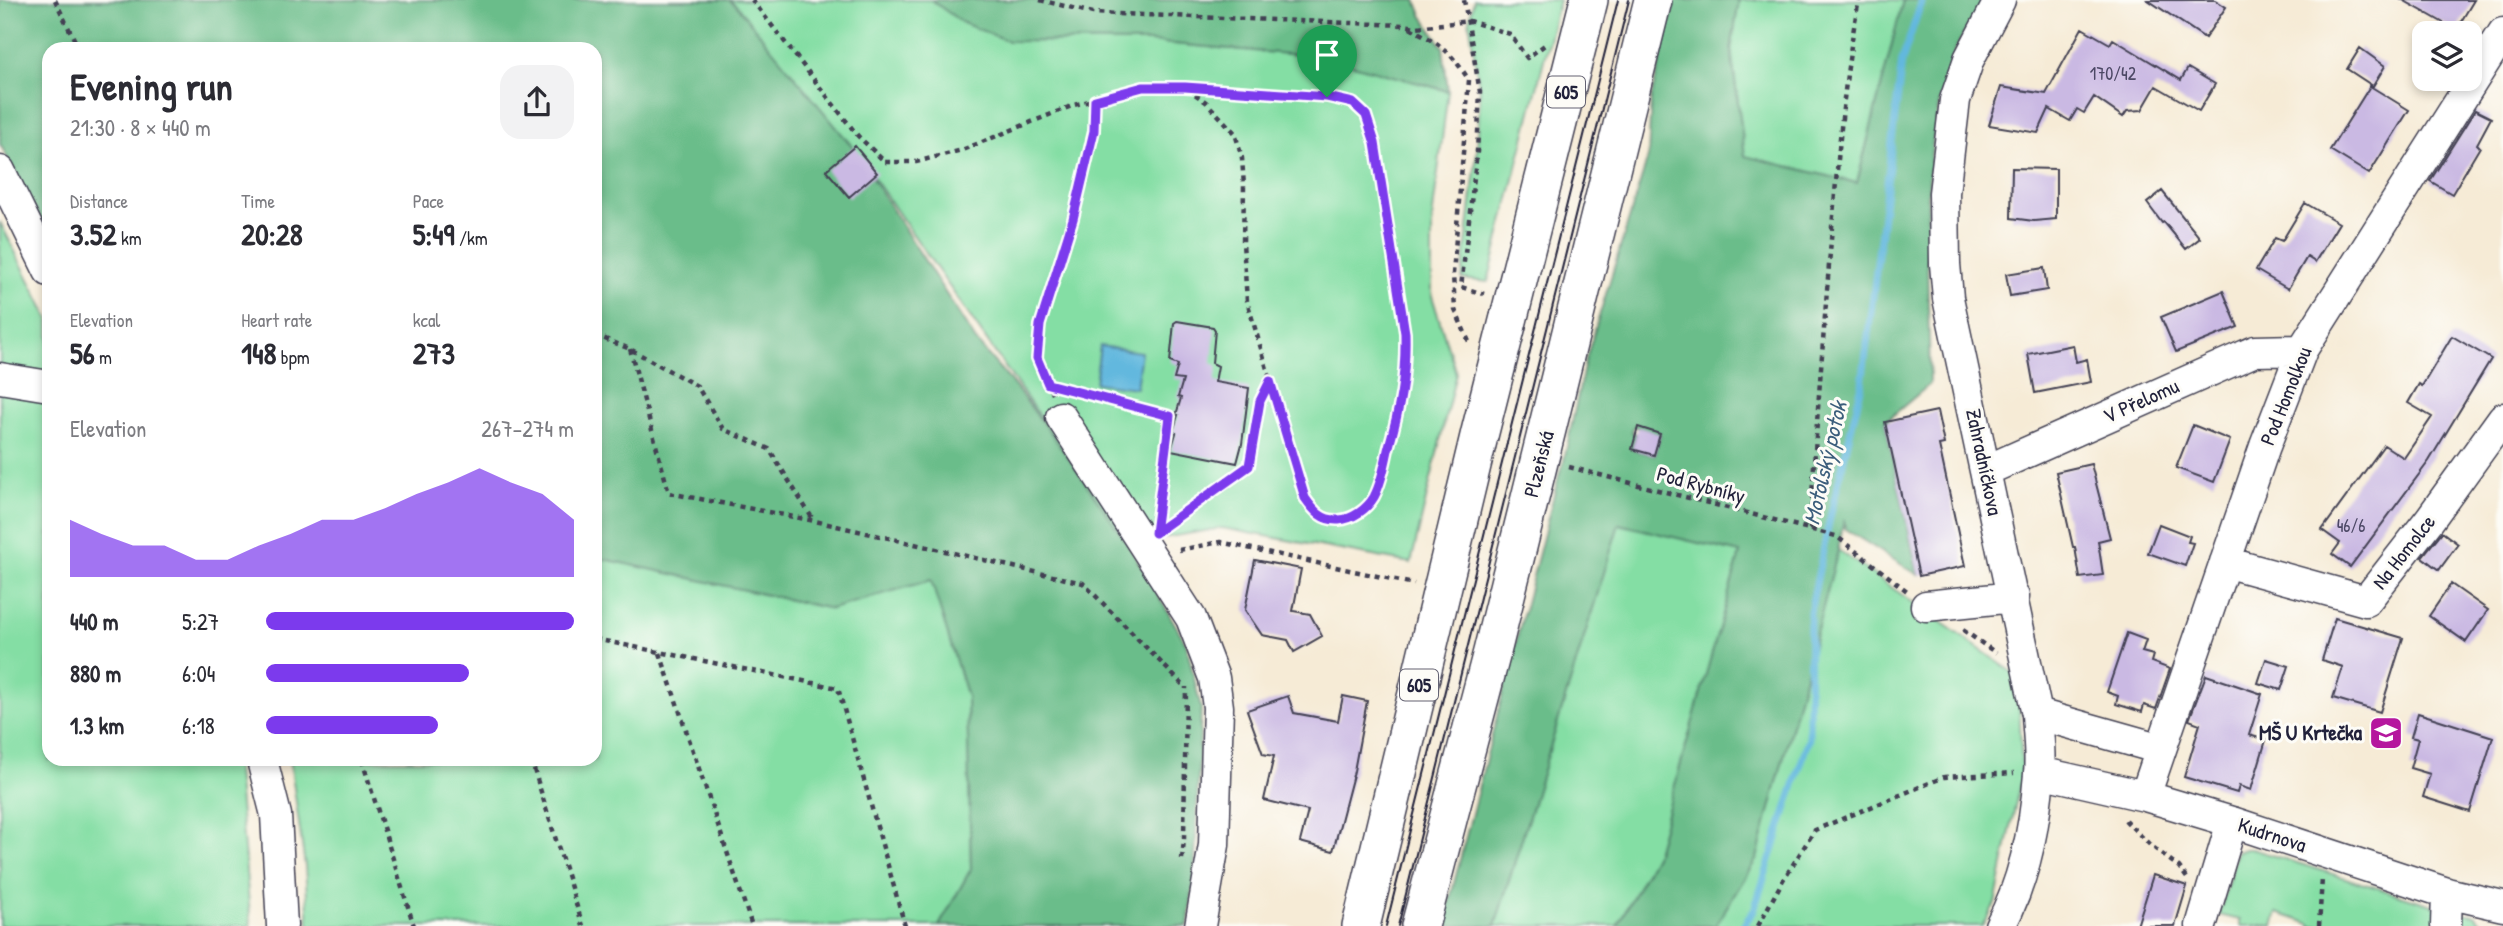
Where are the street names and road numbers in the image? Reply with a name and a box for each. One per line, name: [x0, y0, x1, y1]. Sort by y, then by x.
road number: 605: [1547, 76, 1585, 108]
street label: Pod Homolkou: [2253, 342, 2319, 449]
street label: V Přelomu: [2098, 371, 2184, 430]
street label: Zahradníčkova: [1959, 406, 2010, 518]
street label: Plzeňská: [1516, 428, 1561, 500]
street label: Pod Rybníky: [1654, 459, 1749, 510]
street label: Na Homolce: [2365, 508, 2442, 595]
road number: 605: [1400, 670, 1438, 700]
street label: Kudrnova: [2234, 810, 2310, 859]

